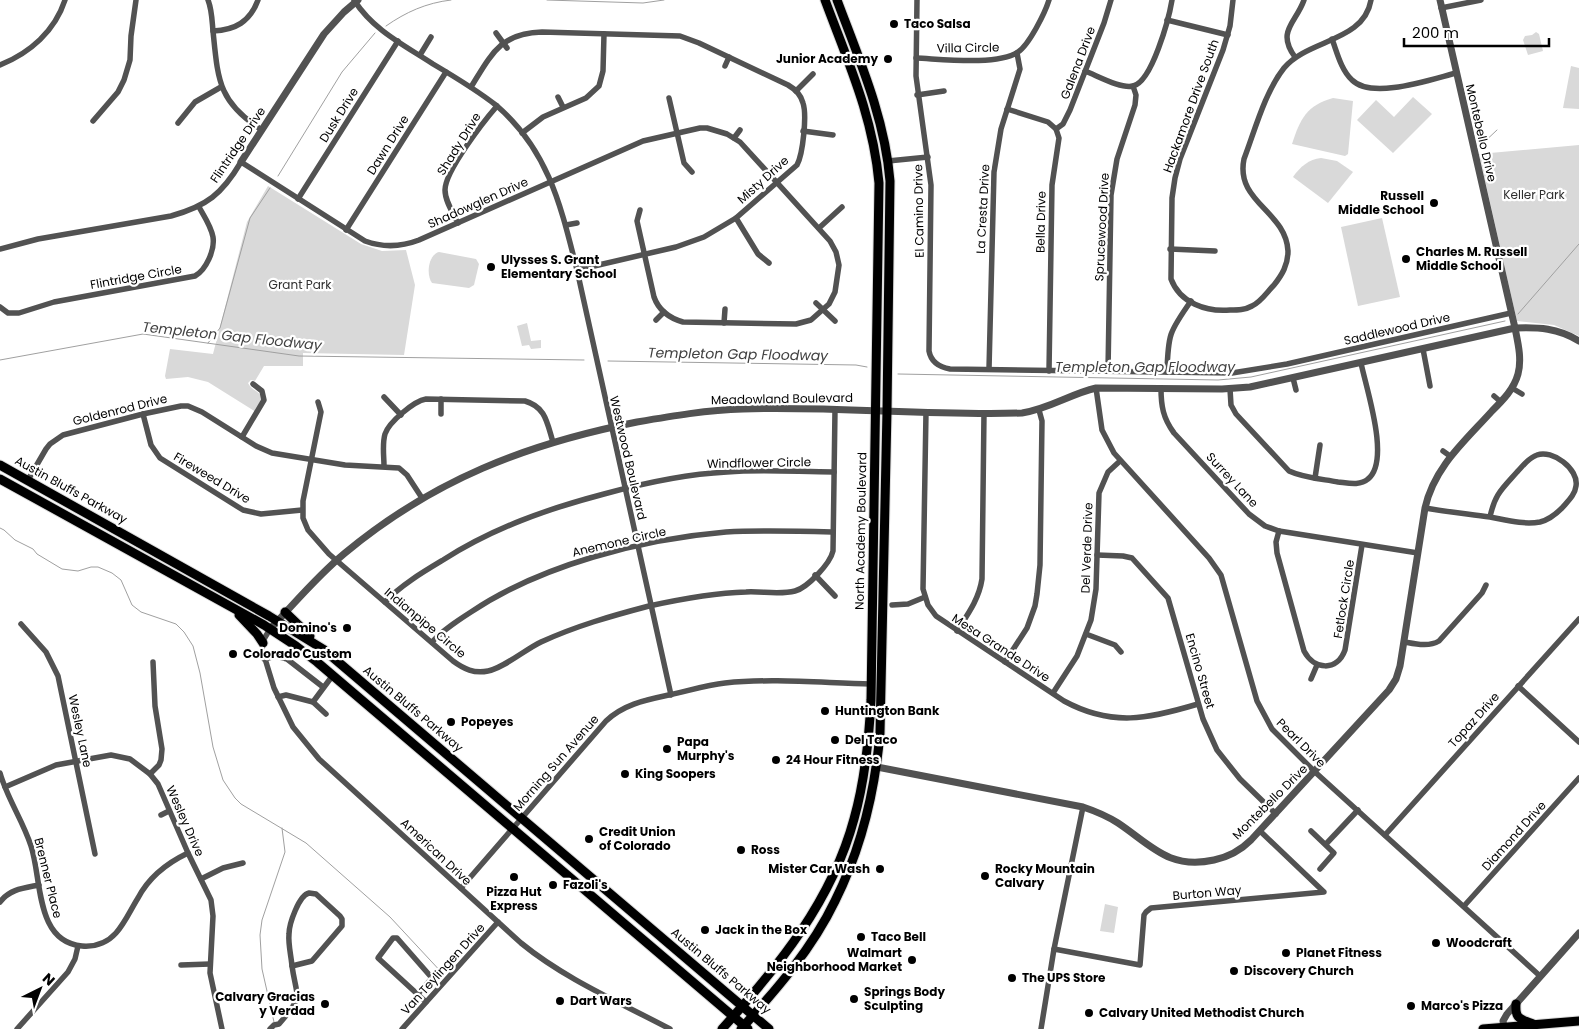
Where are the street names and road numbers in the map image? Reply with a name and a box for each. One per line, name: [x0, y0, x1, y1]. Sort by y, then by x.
street label: Galena Drive: [1056, 24, 1099, 102]
street label: Hackamore Drive South: [1158, 37, 1223, 175]
street label: Villa Circle: [937, 38, 999, 57]
street label: Montebello Drive: [1462, 82, 1501, 183]
street label: Dusk Drive: [315, 84, 362, 145]
street label: Flintridge Drive: [206, 103, 269, 186]
street label: Shady Drive: [433, 109, 485, 178]
street label: Dawn Drive: [363, 112, 413, 178]
street label: Misty Drive: [733, 152, 792, 207]
street label: El Camino Drive: [909, 164, 928, 258]
street label: La Cresta Drive: [972, 164, 993, 254]
street label: Sprucewood Drive: [1090, 172, 1113, 282]
street label: Shadowglen Drive: [425, 173, 531, 232]
street label: Bella Drive: [1031, 191, 1050, 253]
street label: Flintridge Circle: [89, 260, 183, 293]
street label: Saddlewood Drive: [1342, 308, 1452, 349]
street label: Meadowland Boulevard: [711, 389, 853, 408]
street label: Goldenrod Drive: [71, 390, 169, 429]
street label: Westwood Boulevard: [606, 394, 651, 522]
street label: Fireweed Drive: [171, 448, 254, 507]
street label: Surrey Lane: [1202, 448, 1262, 511]
street label: Austin Bluffs Parkway: [12, 452, 131, 528]
street label: North Academy Boulevard: [851, 452, 870, 610]
street label: Windflower Circle: [707, 453, 811, 472]
street label: Del Verde Drive: [1076, 502, 1097, 594]
street label: Anemone Circle: [570, 522, 668, 561]
street label: Fetlock Circle: [1329, 558, 1358, 640]
street label: Indianpipe Circle: [381, 583, 470, 662]
street label: Mesa Grande Drive: [949, 609, 1054, 686]
street label: Encino Street: [1182, 631, 1219, 711]
street label: Austin Bluffs Parkway: [360, 662, 467, 756]
street label: Topaz Drive: [1444, 688, 1503, 751]
street label: Wesley Lane: [64, 693, 97, 769]
street label: Morning Sun Avenue: [509, 711, 602, 815]
street label: Pearl Drive: [1273, 714, 1330, 771]
street label: Montebello Drive: [1228, 760, 1311, 843]
street label: Wesley Drive: [162, 783, 209, 859]
street label: Diamond Drive: [1478, 797, 1550, 874]
street label: American Drive: [397, 814, 476, 889]
street label: Brenner Place: [30, 836, 67, 920]
street label: Burton Way: [1172, 881, 1242, 904]
street label: Van Teylingen Drive: [397, 919, 488, 1018]
street label: Austin Bluffs Parkway: [668, 924, 775, 1018]

